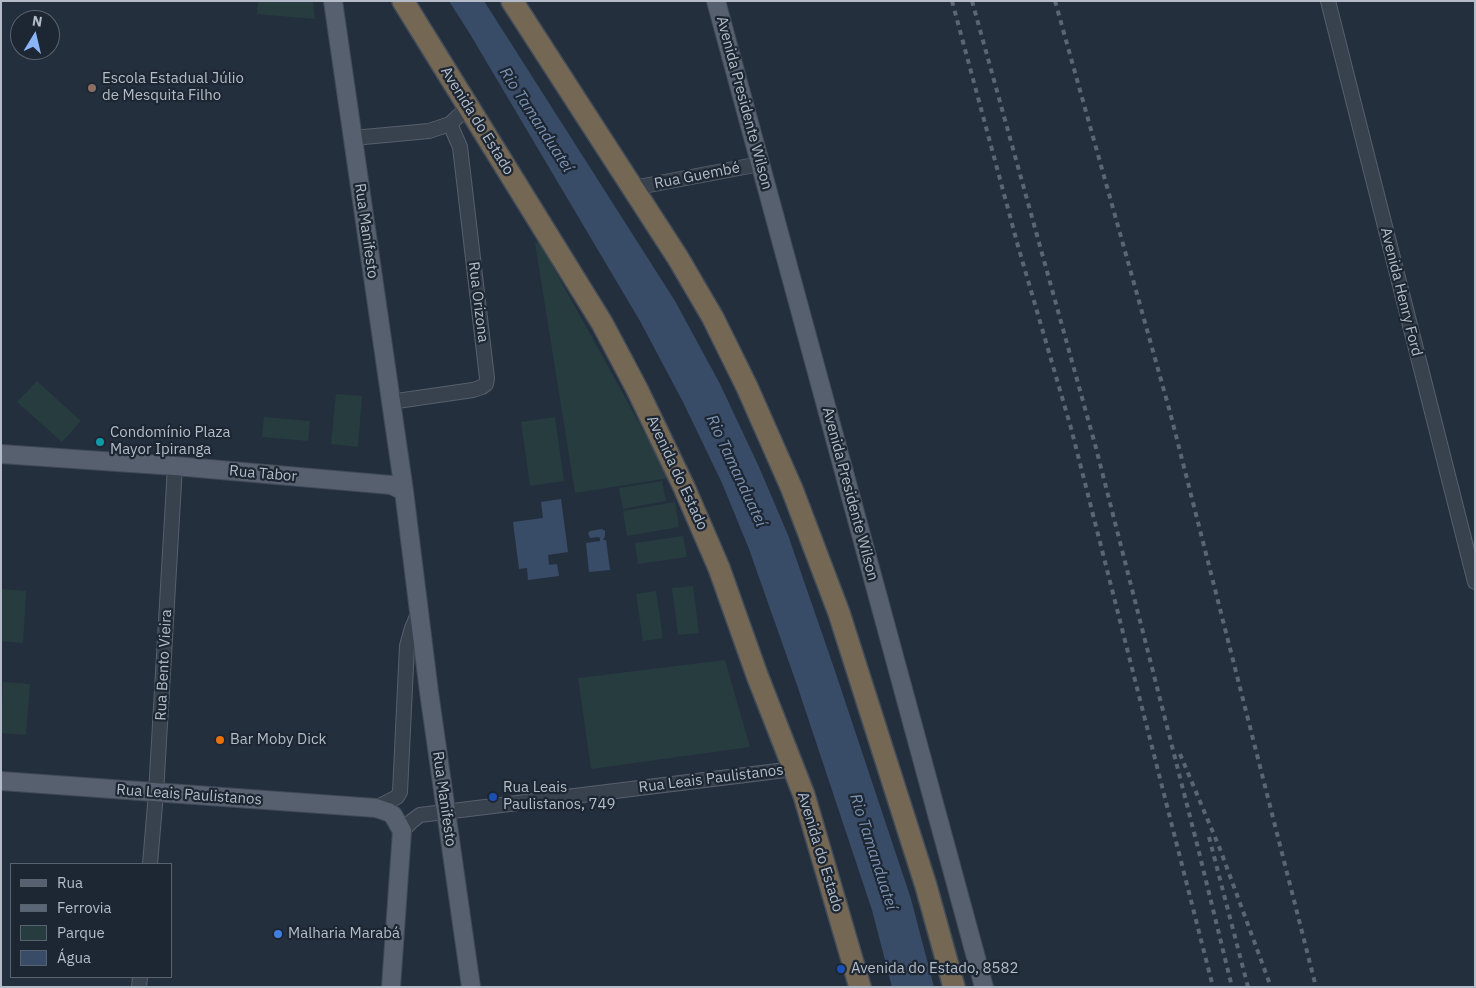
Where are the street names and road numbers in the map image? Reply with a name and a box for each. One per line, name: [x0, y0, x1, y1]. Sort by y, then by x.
street label: Avenida Presidente Wilson: [712, 14, 776, 192]
street label: Avenida do Estado: [436, 64, 518, 178]
street label: Rua Guembé: [653, 159, 741, 193]
street label: Rua Manifesto: [350, 182, 382, 280]
street label: Avenida Henry Ford: [1376, 226, 1426, 358]
street label: Rua Orizona: [464, 261, 492, 343]
street label: Avenida Presidente Wilson: [818, 405, 882, 583]
street label: Avenida do Estado: [643, 413, 711, 533]
street label: Rua Tabor: [228, 462, 298, 486]
street label: Rua Bento Vieira: [152, 609, 176, 721]
street label: Rua Manifesto: [428, 750, 460, 848]
street label: Rua Leais Paulistanos: [638, 761, 784, 797]
street label: Rua Leais Paulistanos: [116, 781, 262, 809]
street label: Avenida do Estado: [793, 790, 847, 914]

